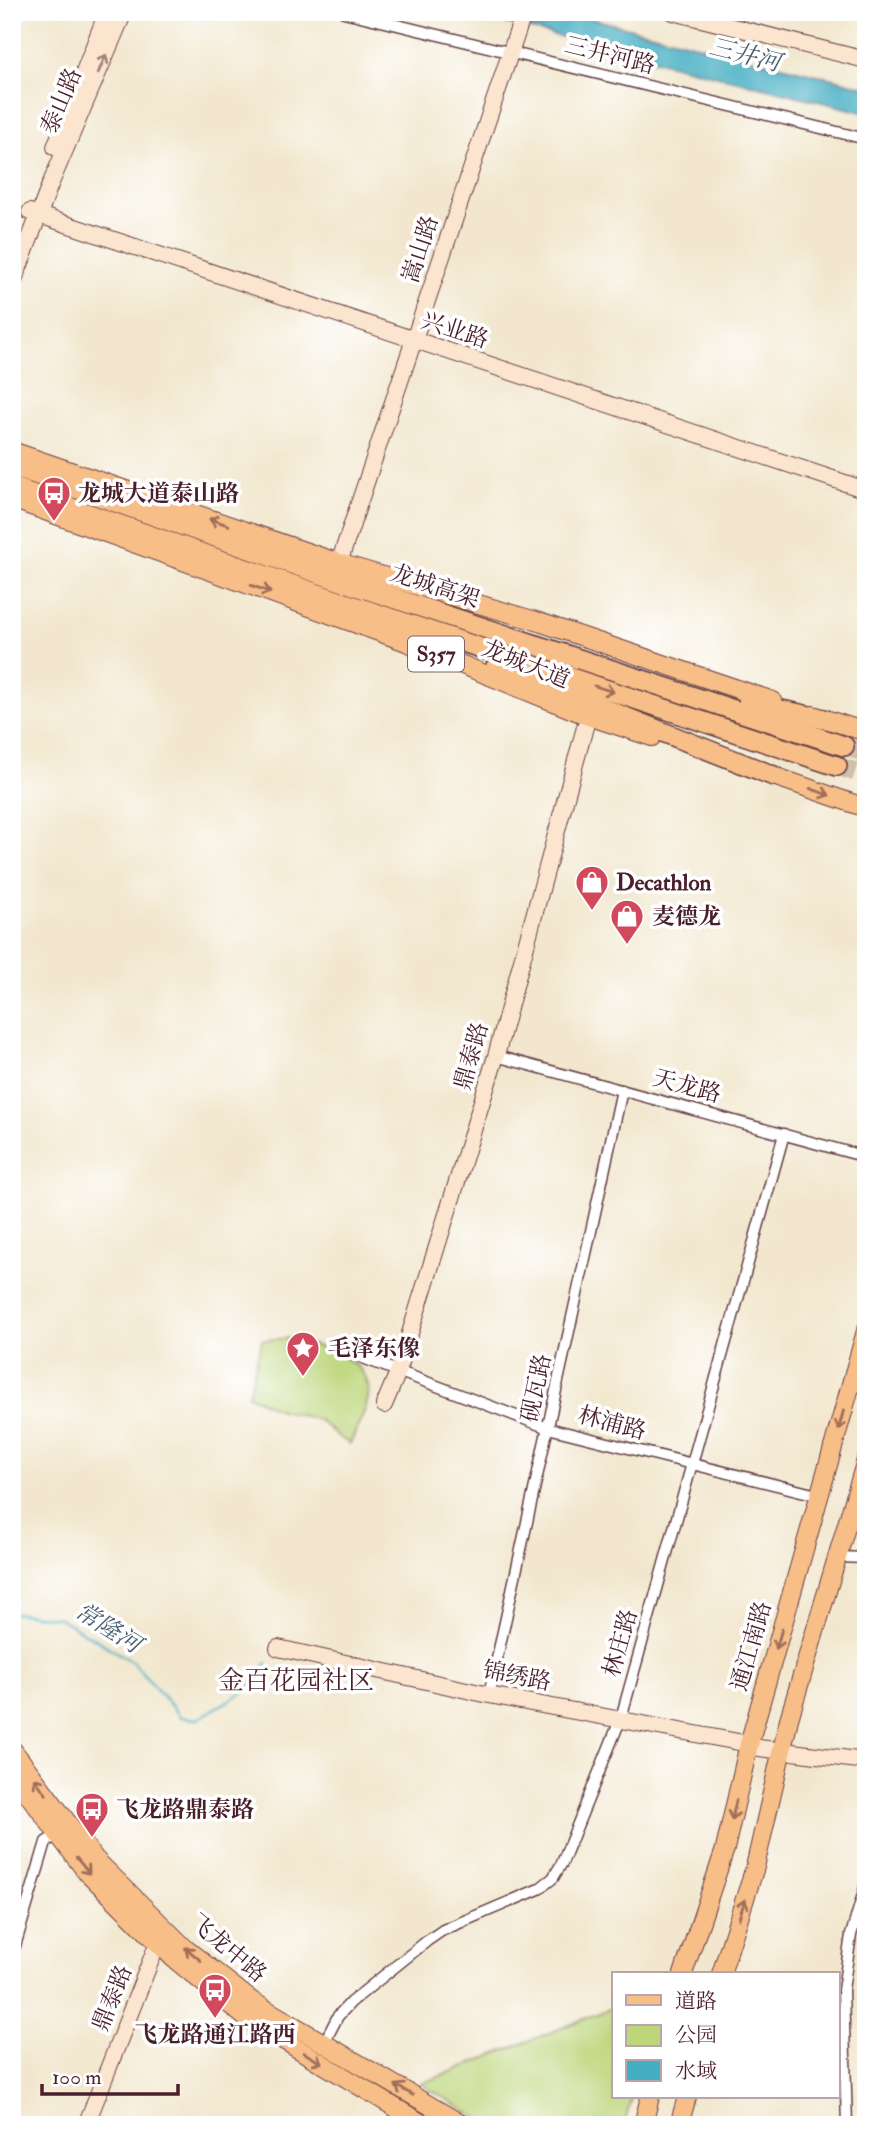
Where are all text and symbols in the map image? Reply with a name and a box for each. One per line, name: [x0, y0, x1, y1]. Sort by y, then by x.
street label: 三井河路: [562, 30, 658, 80]
water label: 三井河: [706, 31, 788, 80]
one-way arrow: [96, 54, 109, 75]
street label: 泰山路: [34, 64, 88, 138]
street label: 嵩山路: [396, 212, 444, 286]
street label: 兴业路: [418, 306, 492, 354]
bus stop icon: 龙城大道泰山路: [35, 474, 73, 523]
place label: 龙城大道泰山路: [78, 479, 239, 508]
one-way arrow: [208, 515, 230, 527]
street label: 龙城高架: [387, 558, 483, 614]
one-way arrow: [249, 584, 271, 596]
street label: 龙城大道: [478, 633, 574, 695]
road number: S357: [408, 636, 464, 672]
one-way arrow: [593, 684, 615, 696]
one-way arrow: [808, 787, 830, 799]
shop icon: Decathlon: [573, 863, 611, 912]
place label: Decathlon: [616, 868, 711, 897]
shop icon: 麦德龙: [608, 897, 646, 946]
place label: 麦德龙: [652, 902, 721, 931]
street label: 鼎泰路: [448, 1019, 494, 1093]
street label: 天龙路: [650, 1063, 724, 1109]
place icon: 毛泽东像: [284, 1329, 322, 1378]
place label: 毛泽东像: [328, 1334, 420, 1363]
street label: 砚瓦路: [515, 1351, 557, 1425]
street label: 林浦路: [575, 1400, 649, 1446]
one-way arrow: [834, 1408, 847, 1431]
water label: 常隆河: [69, 1596, 150, 1662]
street label: 通江南路: [724, 1598, 778, 1694]
street label: 林庄路: [597, 1606, 643, 1680]
one-way arrow: [772, 1627, 785, 1650]
street label: 锦绣路: [480, 1655, 554, 1697]
district label: 金百花园社区: [218, 1665, 374, 1697]
one-way arrow: [33, 1778, 48, 1796]
bus stop icon: 飞龙路鼎泰路: [73, 1790, 111, 1839]
place label: 飞龙路鼎泰路: [116, 1795, 254, 1824]
one-way arrow: [727, 1799, 740, 1821]
one-way arrow: [75, 1857, 91, 1875]
one-way arrow: [736, 1899, 749, 1921]
street label: 飞龙中路: [183, 1907, 273, 1989]
one-way arrow: [184, 1946, 202, 1962]
street label: 鼎泰路: [86, 1961, 138, 2035]
bus stop icon: 飞龙路通江路西: [196, 1971, 234, 2020]
legend: [612, 1972, 840, 2098]
text: 道路: [675, 1988, 717, 2015]
place label: 飞龙路通江路西: [135, 2020, 296, 2049]
text: 公园: [675, 2022, 717, 2049]
one-way arrow: [303, 2051, 323, 2065]
scale bar: [42, 2053, 178, 2097]
text: 水域: [675, 2058, 717, 2085]
text: 100 m: [52, 2064, 102, 2091]
one-way arrow: [395, 2083, 415, 2097]

